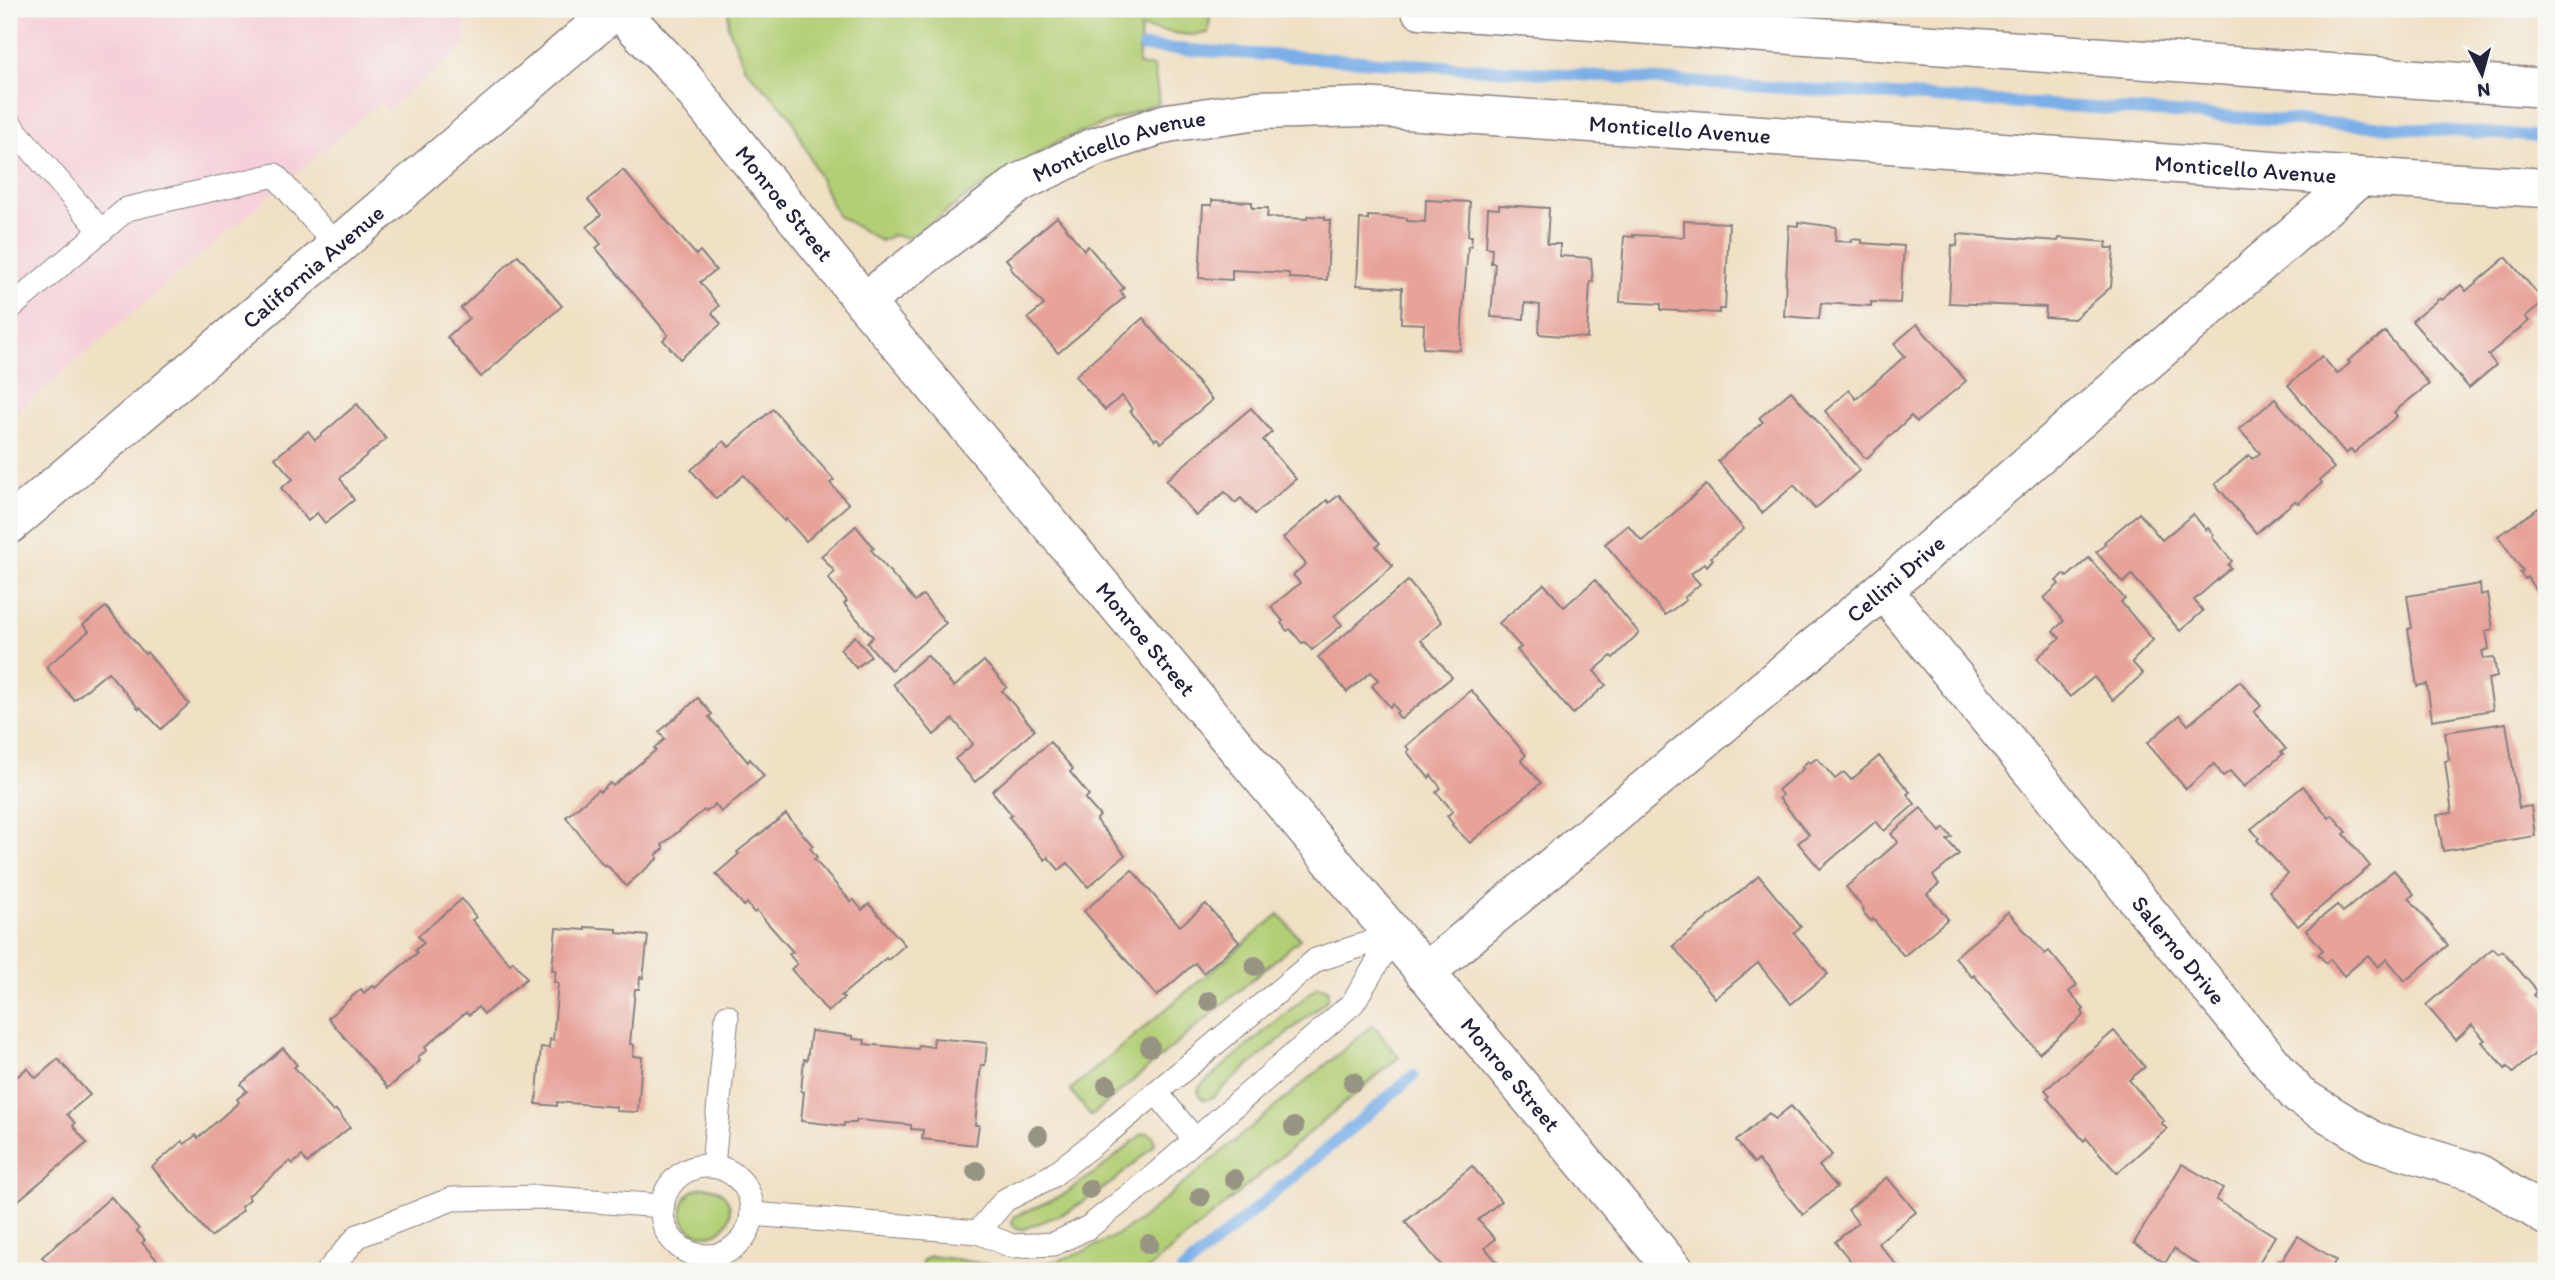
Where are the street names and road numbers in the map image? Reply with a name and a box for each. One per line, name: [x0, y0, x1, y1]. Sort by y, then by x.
street label: Monticello Avenue: [1028, 104, 1207, 188]
street label: Monticello Avenue: [1588, 109, 1772, 150]
street label: Monroe Street: [729, 140, 840, 267]
street label: Monticello Avenue: [2154, 149, 2337, 189]
street label: California Avenue: [236, 198, 390, 335]
street label: Cellini Drive: [1841, 529, 1951, 629]
street label: Monroe Street: [1090, 576, 1202, 702]
street label: Salerno Drive: [2126, 890, 2232, 1010]
street label: Monroe Street: [1455, 1011, 1567, 1138]

